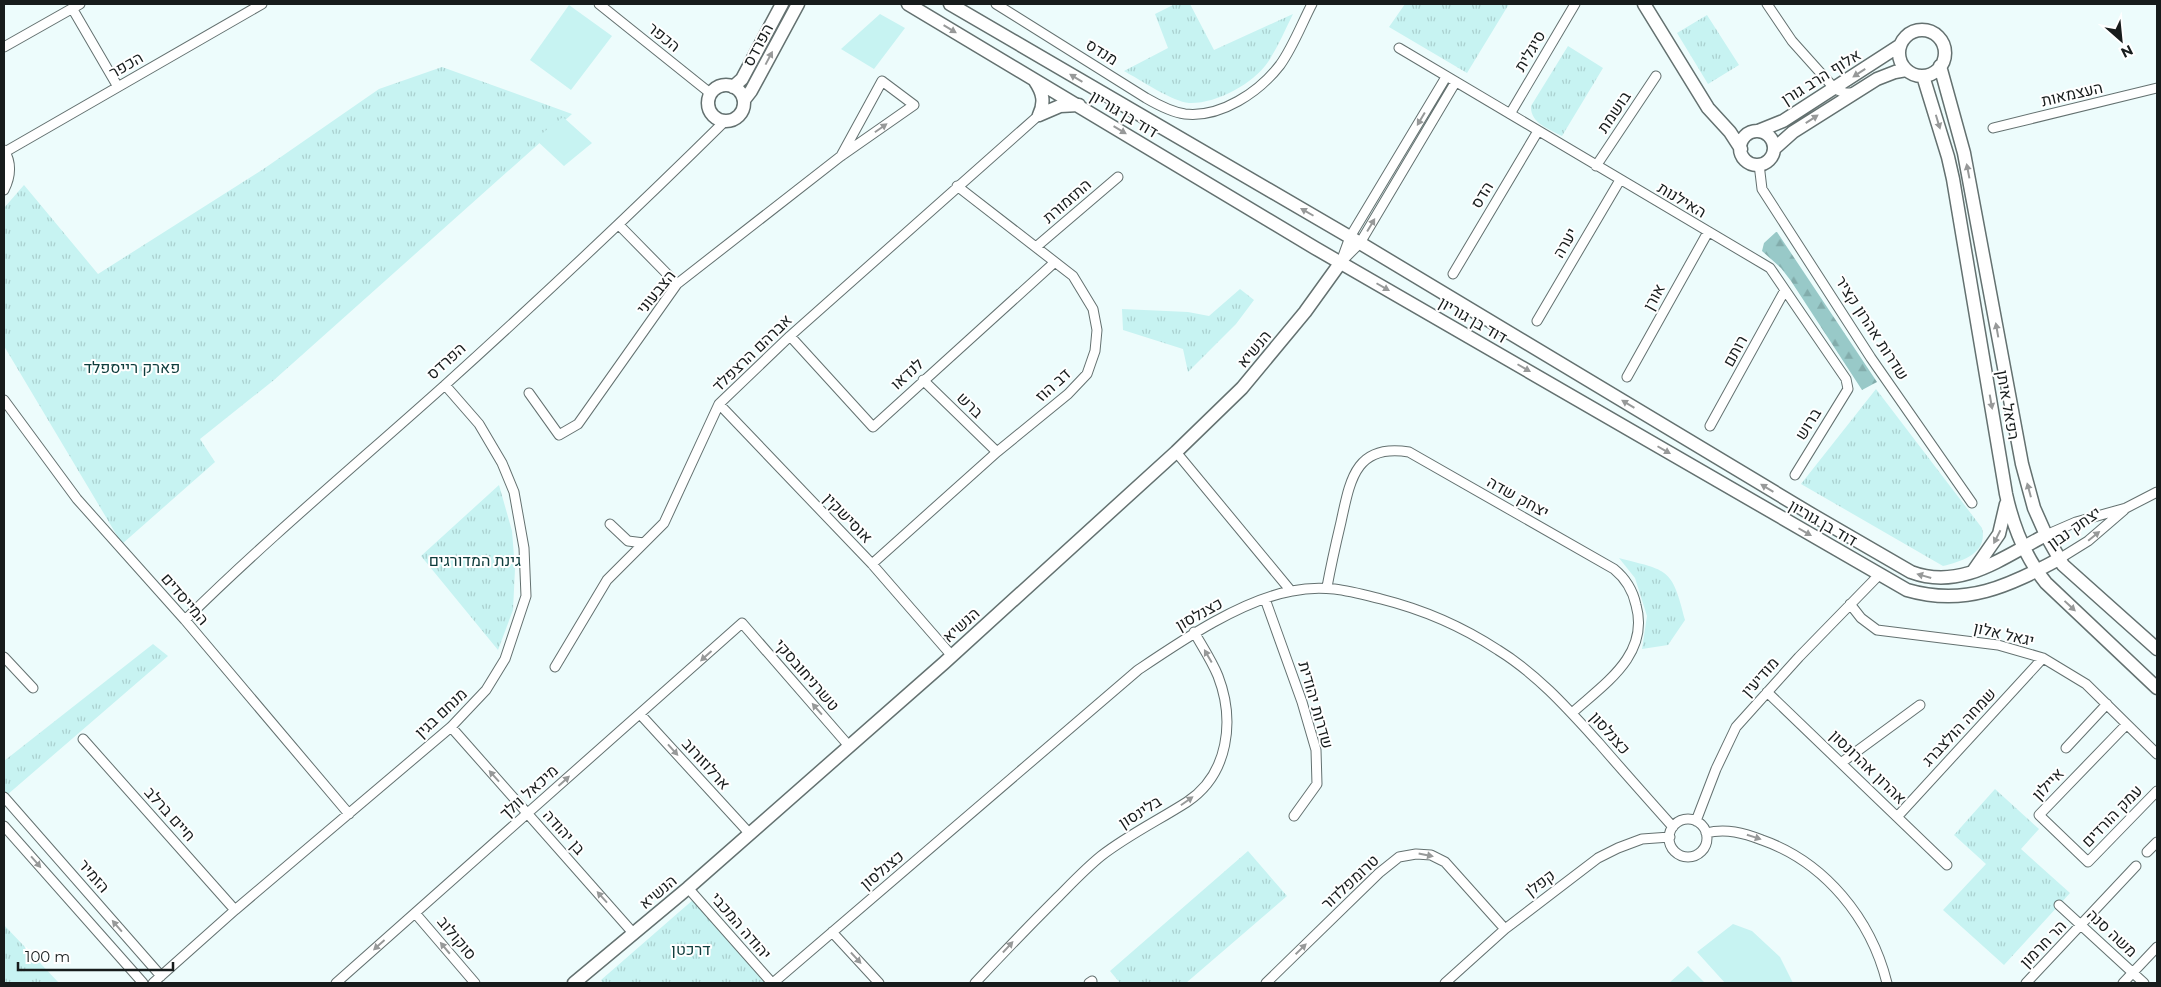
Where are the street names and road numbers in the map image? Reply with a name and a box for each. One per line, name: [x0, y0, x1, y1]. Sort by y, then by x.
street label: הכפר: [644, 18, 684, 56]
street label: הפרדס: [739, 20, 777, 70]
street label: סיגלית: [1510, 27, 1550, 75]
street label: מנדס: [1082, 35, 1122, 69]
street label: אלוף הרב גורן: [1778, 45, 1864, 109]
street label: הכפר: [106, 48, 146, 82]
street label: העצמאות: [2039, 78, 2105, 110]
street label: דוד בן גוריון: [1087, 86, 1161, 142]
street label: בושמת: [1593, 87, 1635, 136]
street label: התזמורת: [1039, 175, 1095, 227]
street label: הדס: [1467, 178, 1497, 212]
street label: האילנות: [1654, 178, 1710, 222]
street label: יערה: [1549, 225, 1581, 261]
street label: הצבעוני: [633, 266, 679, 318]
street label: שדרות אהרון קציר: [1831, 272, 1913, 384]
street label: אורן: [1639, 280, 1669, 314]
street label: דוד בן גוריון: [1435, 293, 1511, 347]
street label: אברהם הרצפלד: [708, 310, 796, 396]
street label: הנשיא: [1233, 326, 1275, 372]
street label: רותם: [1719, 332, 1751, 370]
street label: הפרדס: [423, 339, 469, 383]
street label: לנדאו: [887, 354, 927, 394]
street label: דב הוז: [1032, 364, 1074, 406]
street label: רפאל איתן: [1993, 369, 2023, 441]
street label: ברש: [953, 388, 987, 422]
street label: ברוש: [1791, 404, 1825, 443]
street label: יצחק שדה: [1484, 472, 1552, 522]
street label: אוסישקין: [820, 489, 876, 547]
street label: דוד בן גוריון: [1785, 496, 1861, 550]
street label: יצחק נבון: [2044, 503, 2104, 553]
street label: המייסדים: [157, 569, 213, 629]
street label: כצנלסון: [1172, 593, 1226, 635]
street label: הנשיא: [939, 604, 983, 646]
street label: יגאל אלון: [1972, 618, 2036, 650]
street label: טשרניחובסקי: [771, 635, 843, 715]
street label: מודיעין: [1737, 653, 1783, 701]
street label: שדרות יהודית: [1294, 659, 1338, 751]
street label: מנחם בגין: [411, 684, 471, 742]
street label: שמחה הולצברג: [1918, 684, 2000, 770]
street label: כצנלסון: [1586, 708, 1634, 758]
street label: אהרון אהרונסון: [1826, 726, 1910, 808]
street label: ארלוזורוב: [678, 734, 734, 794]
street label: מיכאל וולך: [496, 761, 562, 823]
street label: איילון: [2028, 764, 2068, 804]
street label: עמק הורדים: [2078, 781, 2146, 851]
street label: חיים ברלב: [141, 783, 199, 845]
street label: בלינסון: [1115, 791, 1165, 832]
street label: בן יהודה: [539, 806, 589, 859]
street label: כצנלסון: [856, 846, 908, 894]
street label: טרומפלדור: [1317, 851, 1383, 913]
street label: הזמיר: [74, 855, 114, 897]
street label: קפלן: [1521, 866, 1559, 900]
street label: הנשיא: [635, 871, 681, 913]
street label: יהודה המכבי: [707, 889, 775, 963]
street label: משה סנה: [2083, 905, 2141, 961]
street label: סוקולוב: [433, 912, 481, 964]
street label: הר חרמון: [2016, 916, 2070, 972]

